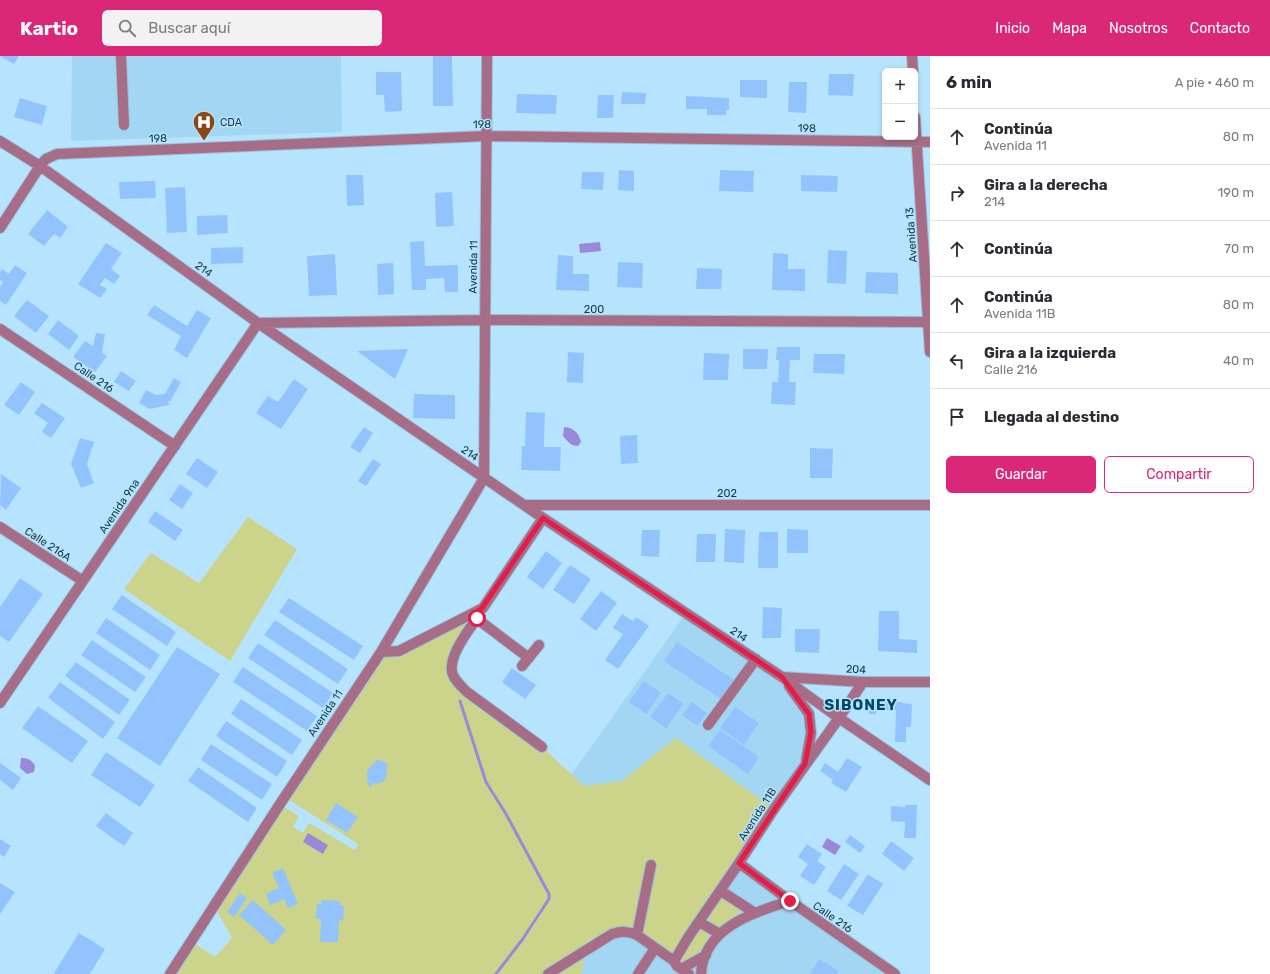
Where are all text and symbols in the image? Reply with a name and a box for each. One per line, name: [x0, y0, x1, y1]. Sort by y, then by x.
search box: [102, 10, 382, 46]
text: Kartio: [20, 17, 78, 40]
icon: search: [116, 17, 138, 39]
text: Buscar aquí: [148, 19, 230, 37]
text: Inicio: [995, 20, 1030, 37]
text: Mapa: [1052, 20, 1087, 37]
text: Nosotros: [1109, 20, 1168, 37]
text: Contacto: [1190, 20, 1250, 37]
map controls: [882, 68, 918, 140]
button: +: [882, 68, 918, 104]
text: 6 min: [946, 72, 992, 92]
text: A pie · 460 m: [1175, 75, 1254, 90]
button: −: [882, 104, 918, 140]
hospital icon: CDA: [191, 109, 217, 142]
place label: CDA: [220, 116, 243, 129]
street label: 198: [473, 118, 491, 131]
text: Continúa: [984, 120, 1053, 138]
street label: 198: [798, 122, 816, 135]
icon: ahead: [946, 126, 968, 148]
text: 80 m: [1223, 129, 1254, 144]
street label: 198: [149, 132, 167, 145]
text: Avenida 11: [984, 138, 1047, 153]
text: Gira a la derecha: [984, 176, 1108, 194]
icon: right: [946, 182, 968, 204]
text: 190 m: [1218, 185, 1254, 200]
text: 214: [984, 194, 1005, 209]
street label: Avenida 13: [903, 207, 920, 263]
icon: ahead: [946, 238, 968, 260]
street label: Avenida 11: [467, 240, 480, 294]
text: Continúa: [984, 240, 1053, 258]
text: 70 m: [1224, 241, 1254, 256]
street label: 214: [193, 259, 215, 280]
text: Continúa: [984, 288, 1053, 306]
icon: ahead: [946, 294, 968, 316]
text: 80 m: [1223, 297, 1254, 312]
street label: 200: [584, 303, 604, 316]
text: Avenida 11B: [984, 306, 1055, 321]
text: Gira a la izquierda: [984, 344, 1116, 362]
icon: left: [946, 350, 968, 372]
text: 40 m: [1223, 353, 1254, 368]
street label: Calle 216: [71, 359, 116, 396]
text: Calle 216: [984, 362, 1038, 377]
icon: arrive: [946, 406, 968, 428]
text: Llegada al destino: [984, 408, 1119, 426]
street label: 214: [459, 443, 481, 464]
button: Guardar: [946, 456, 1096, 493]
button: Compartir: [1104, 456, 1254, 493]
street label: Avenida 9na: [96, 477, 142, 536]
street label: 202: [717, 487, 737, 500]
street label: Calle 216A: [22, 525, 74, 565]
route start: [468, 609, 486, 627]
street label: 214: [728, 624, 750, 645]
street label: 204: [846, 662, 867, 677]
street label: Avenida 11: [305, 688, 346, 739]
district label: SIBONEY: [824, 696, 898, 714]
street label: Avenida 11B: [735, 785, 779, 843]
route end: [781, 892, 799, 910]
street label: Calle 216: [810, 899, 855, 936]

